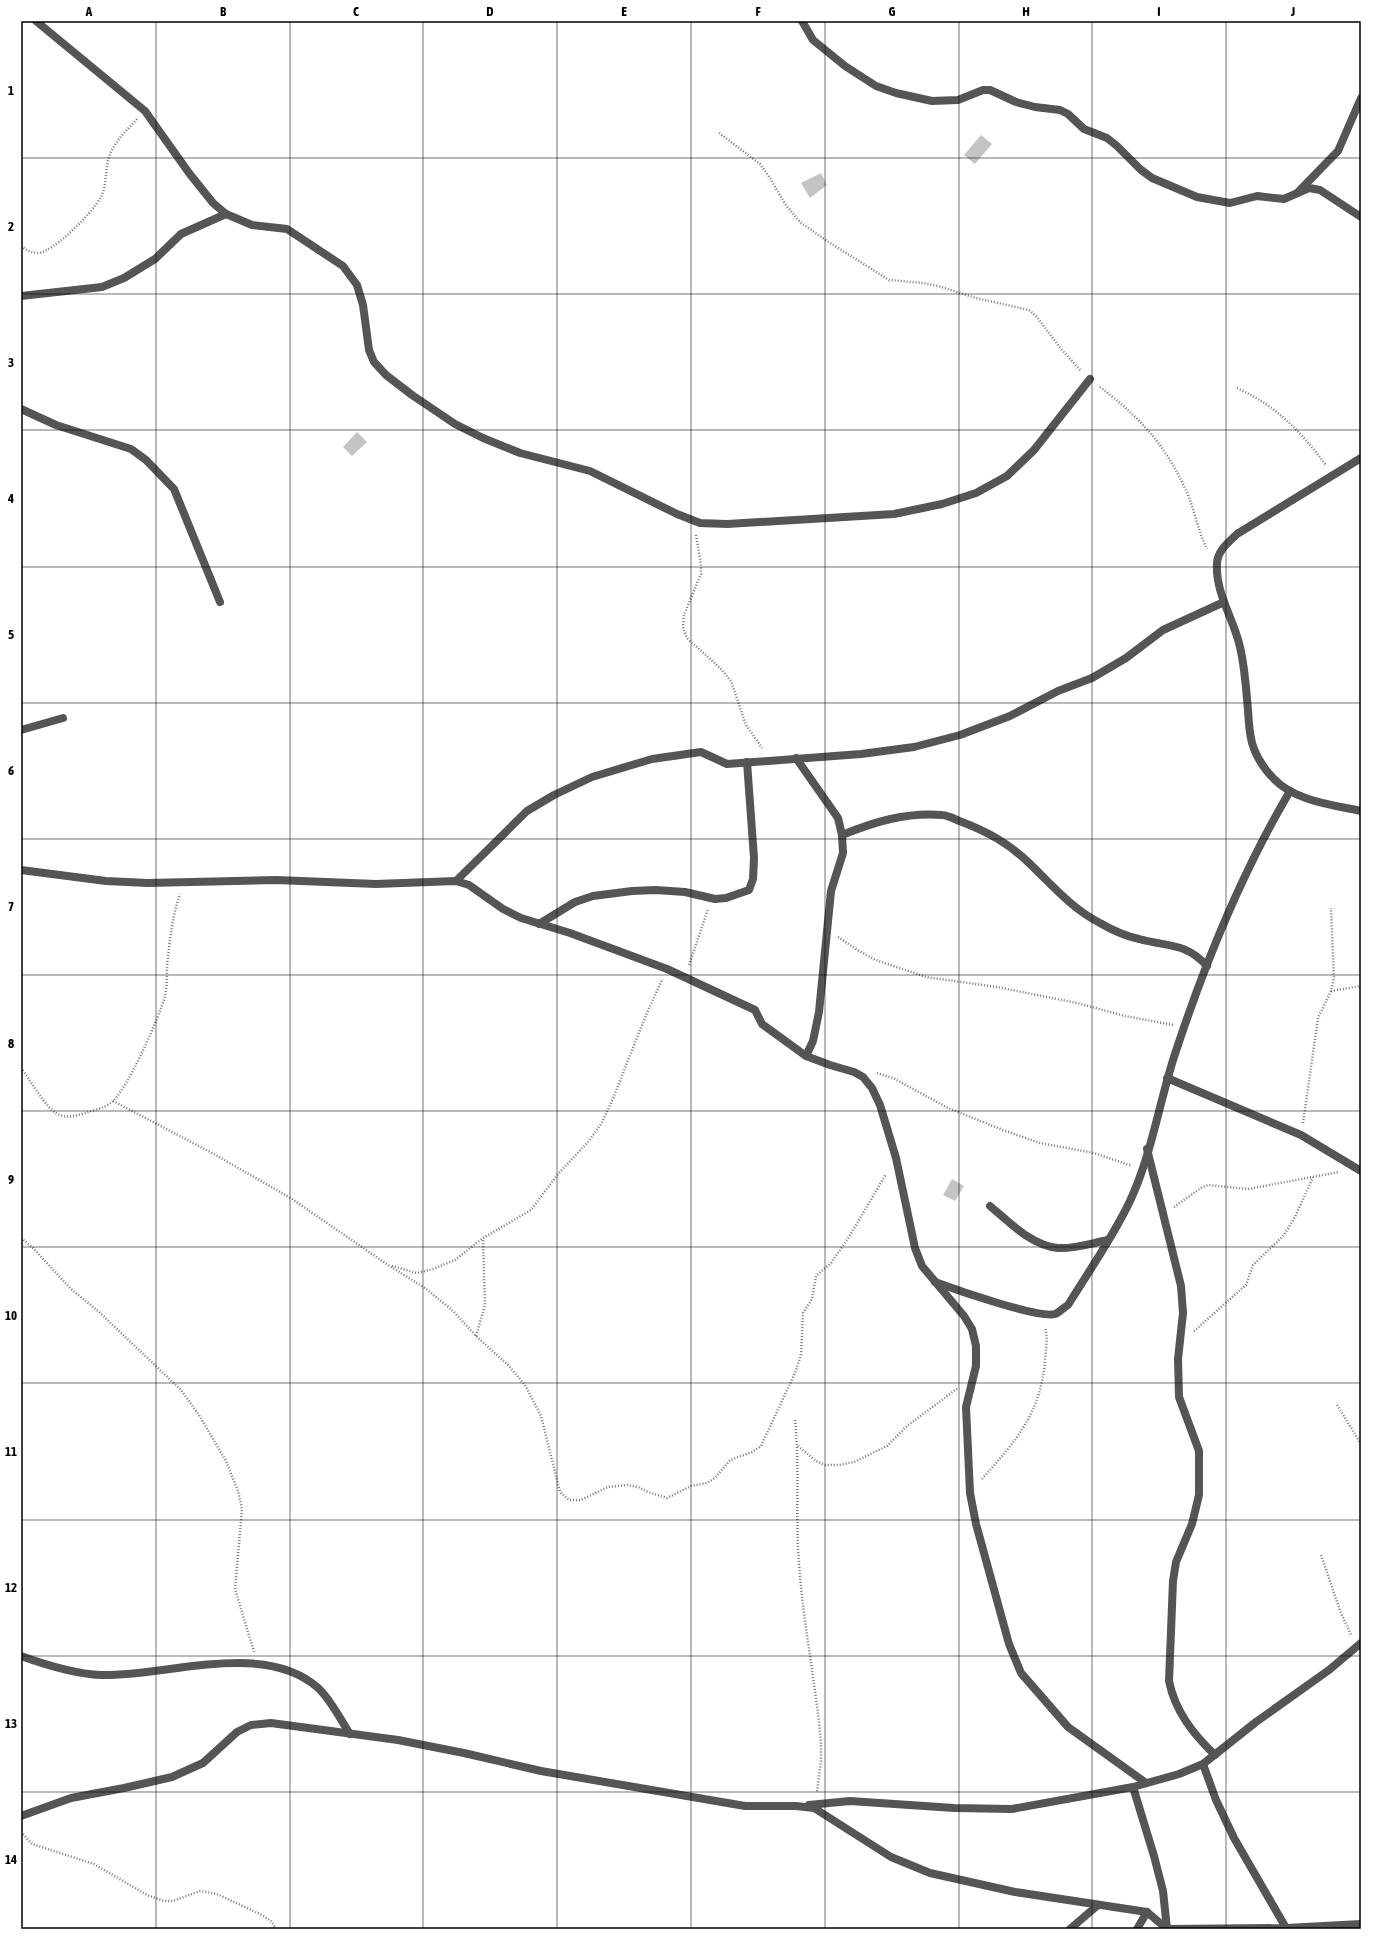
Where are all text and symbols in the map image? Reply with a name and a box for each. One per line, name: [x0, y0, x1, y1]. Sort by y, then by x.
text: A: [85, 4, 93, 19]
text: B: [220, 4, 227, 19]
text: C: [353, 4, 359, 19]
text: D: [486, 4, 494, 19]
text: E: [621, 4, 627, 19]
text: F: [755, 4, 761, 19]
text: G: [889, 4, 896, 19]
text: H: [1022, 4, 1030, 19]
text: I: [1157, 4, 1161, 19]
text: J: [1290, 4, 1295, 19]
text: 1: [8, 83, 14, 98]
text: 2: [8, 219, 14, 234]
text: 3: [8, 355, 14, 370]
text: 4: [7, 491, 14, 506]
text: 5: [8, 627, 14, 642]
text: 6: [8, 763, 14, 778]
text: 7: [8, 899, 14, 914]
text: 8: [8, 1036, 14, 1051]
text: 9: [8, 1172, 14, 1187]
text: 10: [5, 1308, 17, 1323]
text: 11: [5, 1444, 17, 1459]
text: 12: [5, 1580, 17, 1595]
text: 13: [5, 1716, 17, 1731]
text: 14: [5, 1852, 17, 1867]

